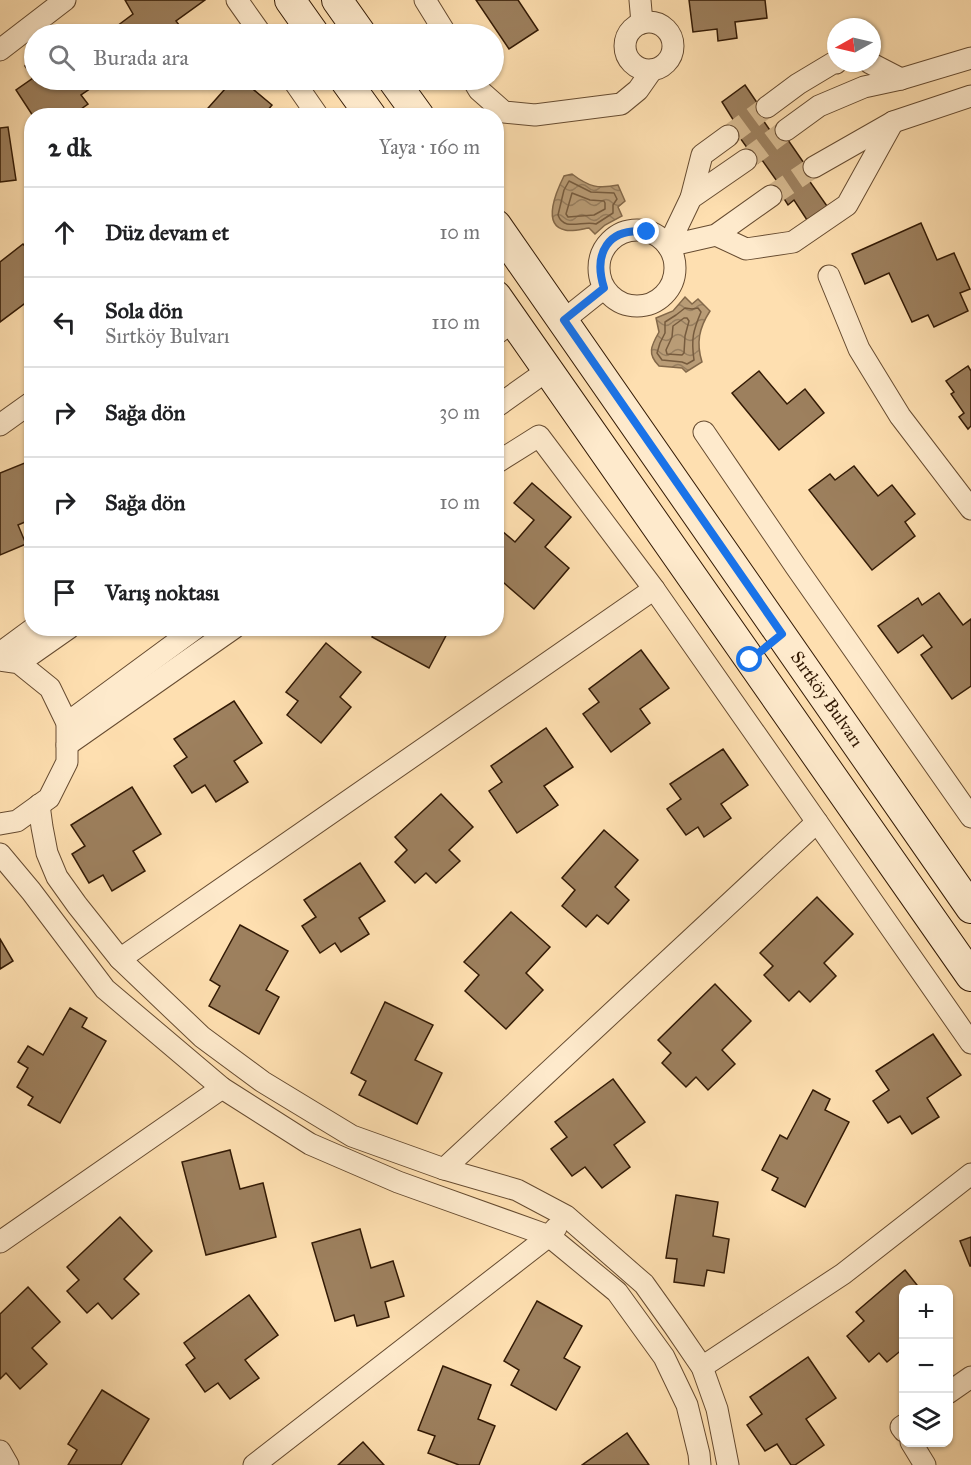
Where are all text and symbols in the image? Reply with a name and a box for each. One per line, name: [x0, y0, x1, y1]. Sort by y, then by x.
north arrow: [827, 18, 881, 72]
search box: [24, 24, 504, 90]
icon: search: [45, 41, 78, 74]
text: Burada ara: [93, 44, 189, 71]
text: 2 dk: [48, 131, 92, 163]
text: Yaya · 160 m: [379, 135, 480, 159]
icon: ahead: [48, 216, 81, 249]
route end: [633, 218, 659, 244]
text: Düz devam et: [105, 219, 229, 246]
text: 10 m: [439, 220, 480, 244]
text: Sola dön: [105, 297, 183, 324]
icon: left: [48, 306, 81, 339]
text: 110 m: [432, 310, 480, 334]
text: Sırtköy Bulvarı: [105, 324, 229, 348]
icon: right: [48, 396, 81, 429]
text: Sağa dön: [105, 399, 185, 426]
text: 30 m: [439, 400, 480, 424]
icon: right: [48, 486, 81, 519]
text: Sağa dön: [105, 489, 185, 516]
text: 10 m: [439, 490, 480, 514]
icon: arrive: [48, 576, 81, 609]
text: Varış noktası: [105, 579, 219, 606]
route start: [736, 646, 762, 672]
street label: Sırtköy Bulvarı: [786, 647, 868, 751]
map controls: [899, 1285, 953, 1447]
button: +: [899, 1285, 953, 1339]
button: −: [899, 1339, 953, 1393]
button: layers: [899, 1393, 953, 1447]

